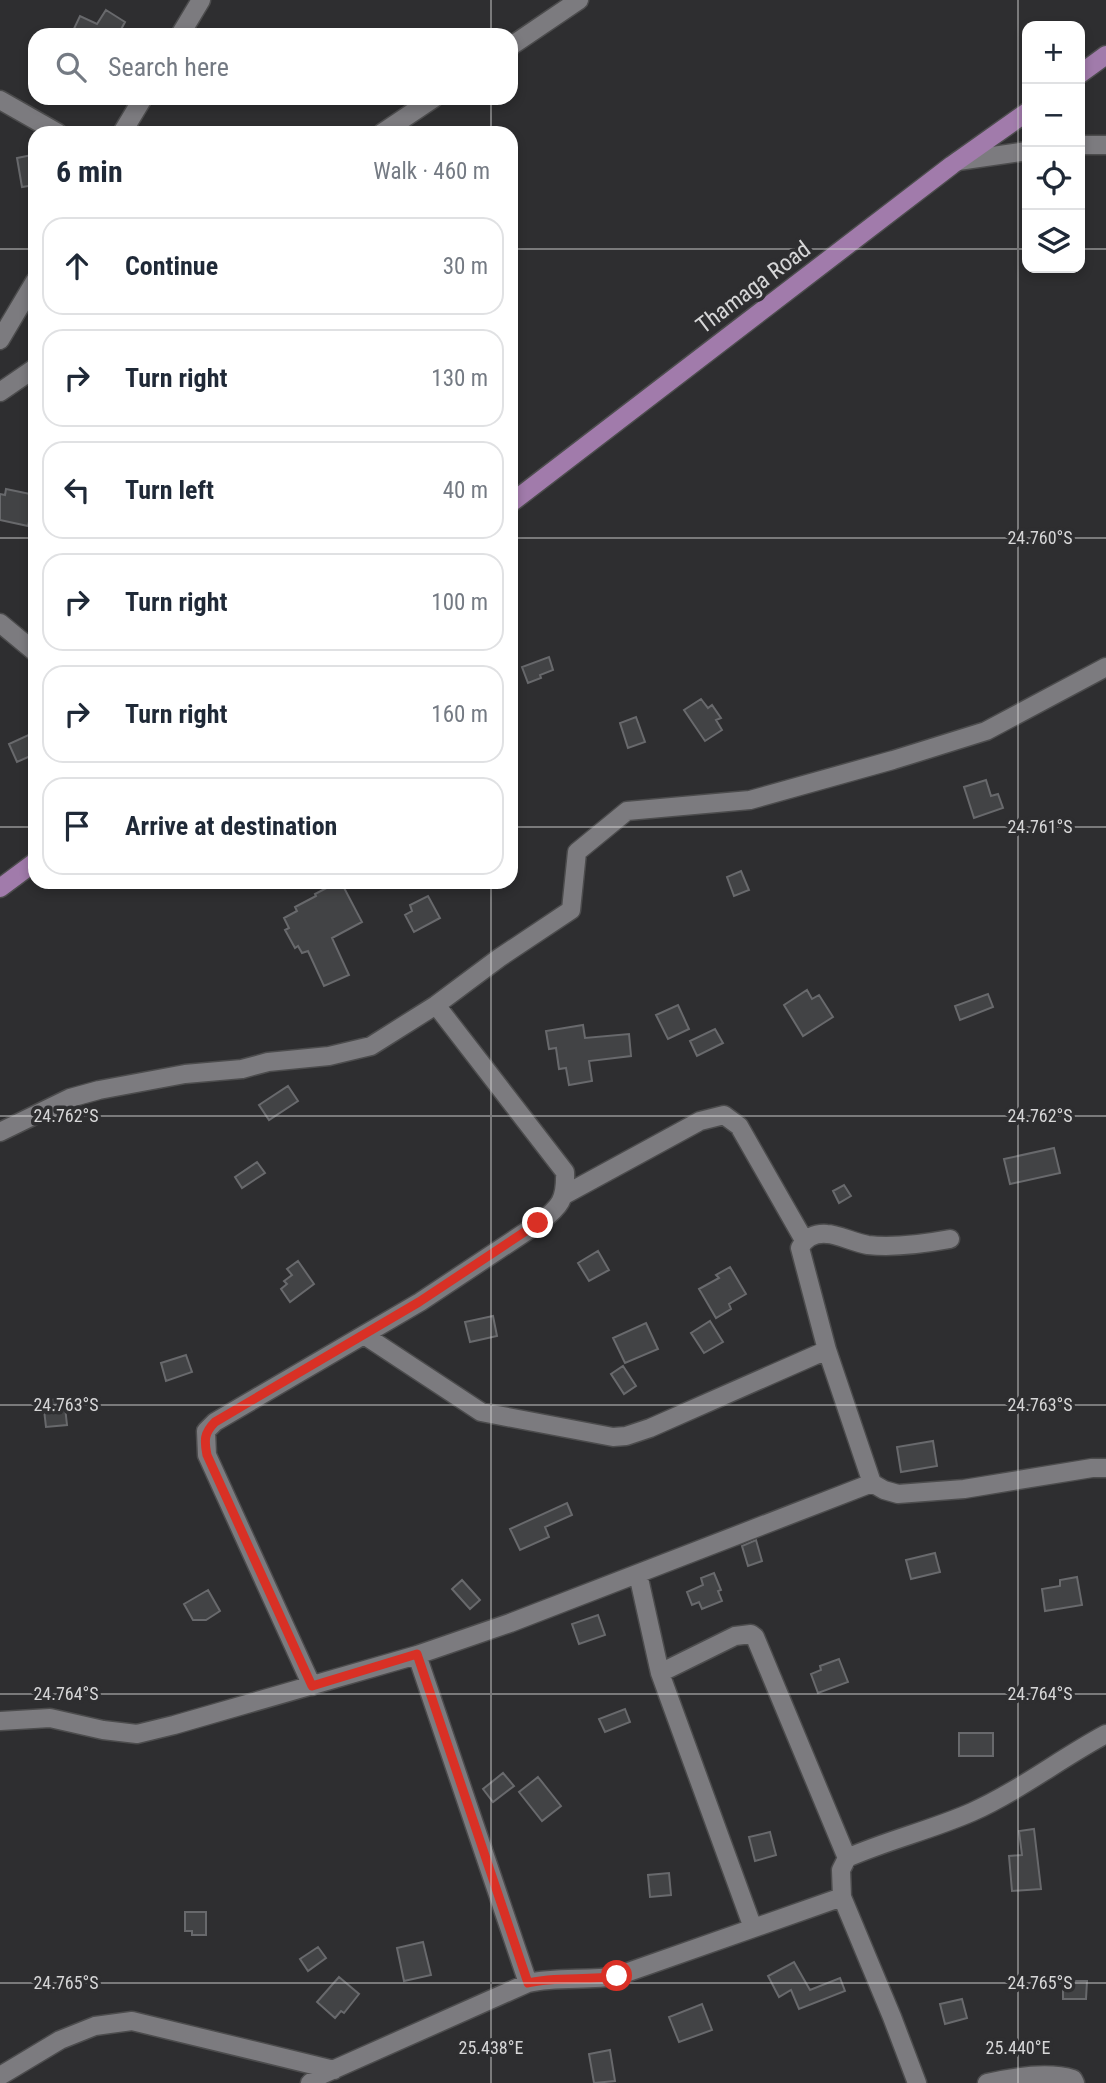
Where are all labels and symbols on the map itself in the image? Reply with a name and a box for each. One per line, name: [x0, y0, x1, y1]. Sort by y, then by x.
street label: Thamaga Road: [691, 236, 816, 339]
text: 24.760°S: [1007, 527, 1073, 548]
text: 24.761°S: [1007, 816, 1073, 837]
text: 24.762°S: [33, 1105, 99, 1126]
text: 24.762°S: [1007, 1105, 1073, 1126]
route end: [522, 1207, 553, 1238]
text: 24.763°S: [33, 1394, 99, 1415]
text: 24.763°S: [1007, 1394, 1073, 1415]
text: 24.764°S: [33, 1683, 99, 1704]
text: 24.764°S: [1007, 1683, 1073, 1704]
route start: [601, 1960, 632, 1991]
text: 24.765°S: [33, 1972, 99, 1993]
text: 24.765°S: [1007, 1972, 1073, 1993]
text: 25.438°E: [459, 2037, 523, 2058]
text: 25.440°E: [986, 2037, 1050, 2058]

